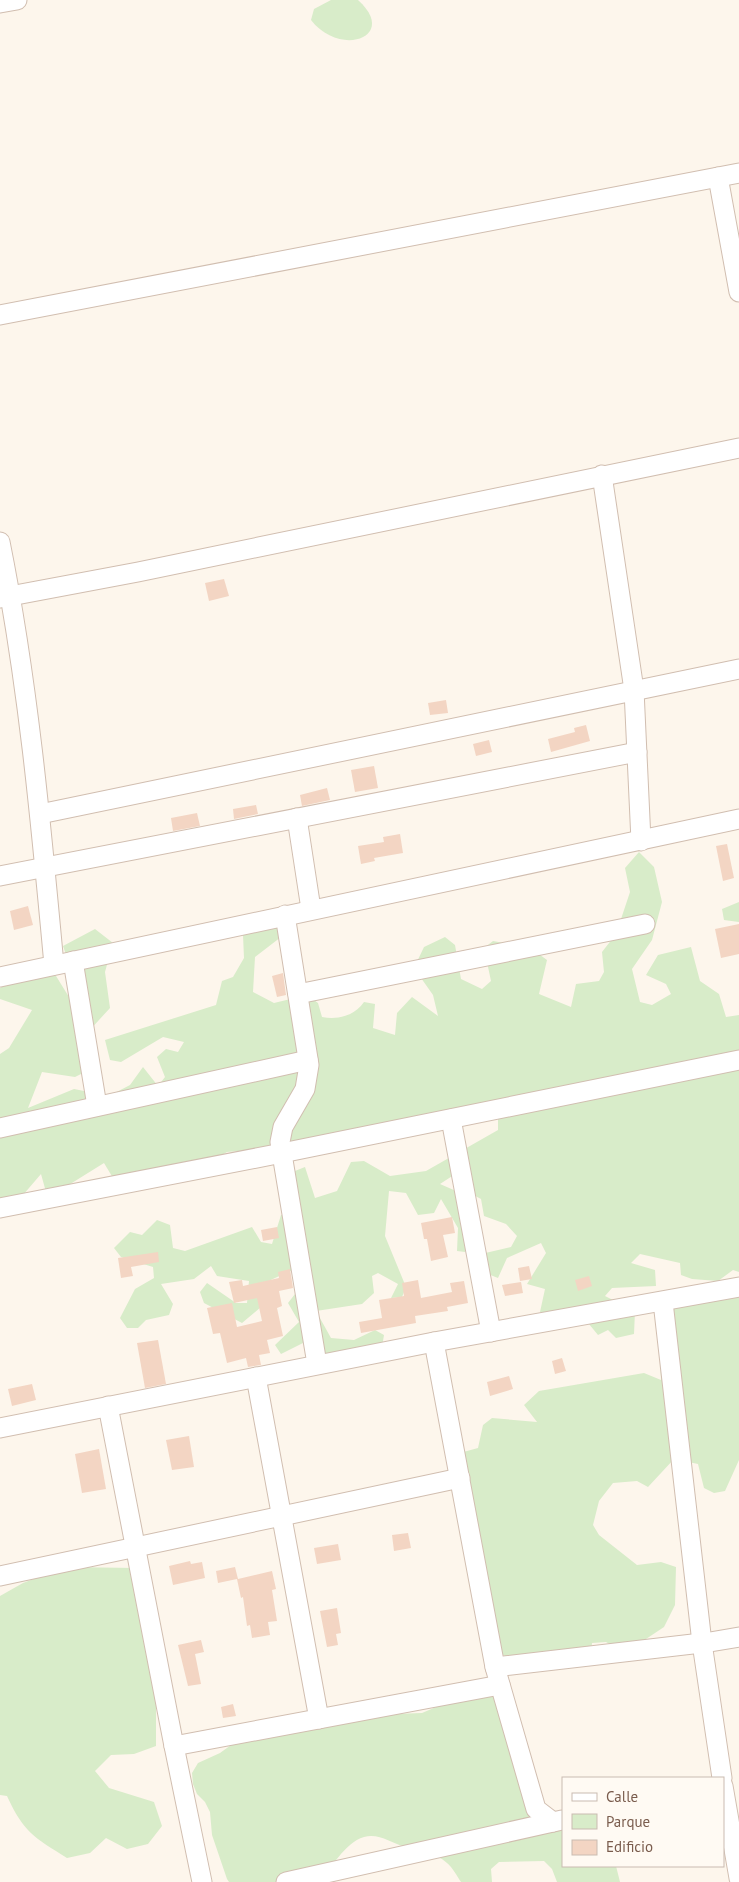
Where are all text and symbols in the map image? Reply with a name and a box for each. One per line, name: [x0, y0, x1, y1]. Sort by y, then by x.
legend: [562, 1777, 724, 1867]
text: Calle: [606, 1787, 638, 1806]
text: Parque: [606, 1812, 650, 1831]
text: Edificio: [606, 1837, 653, 1856]

